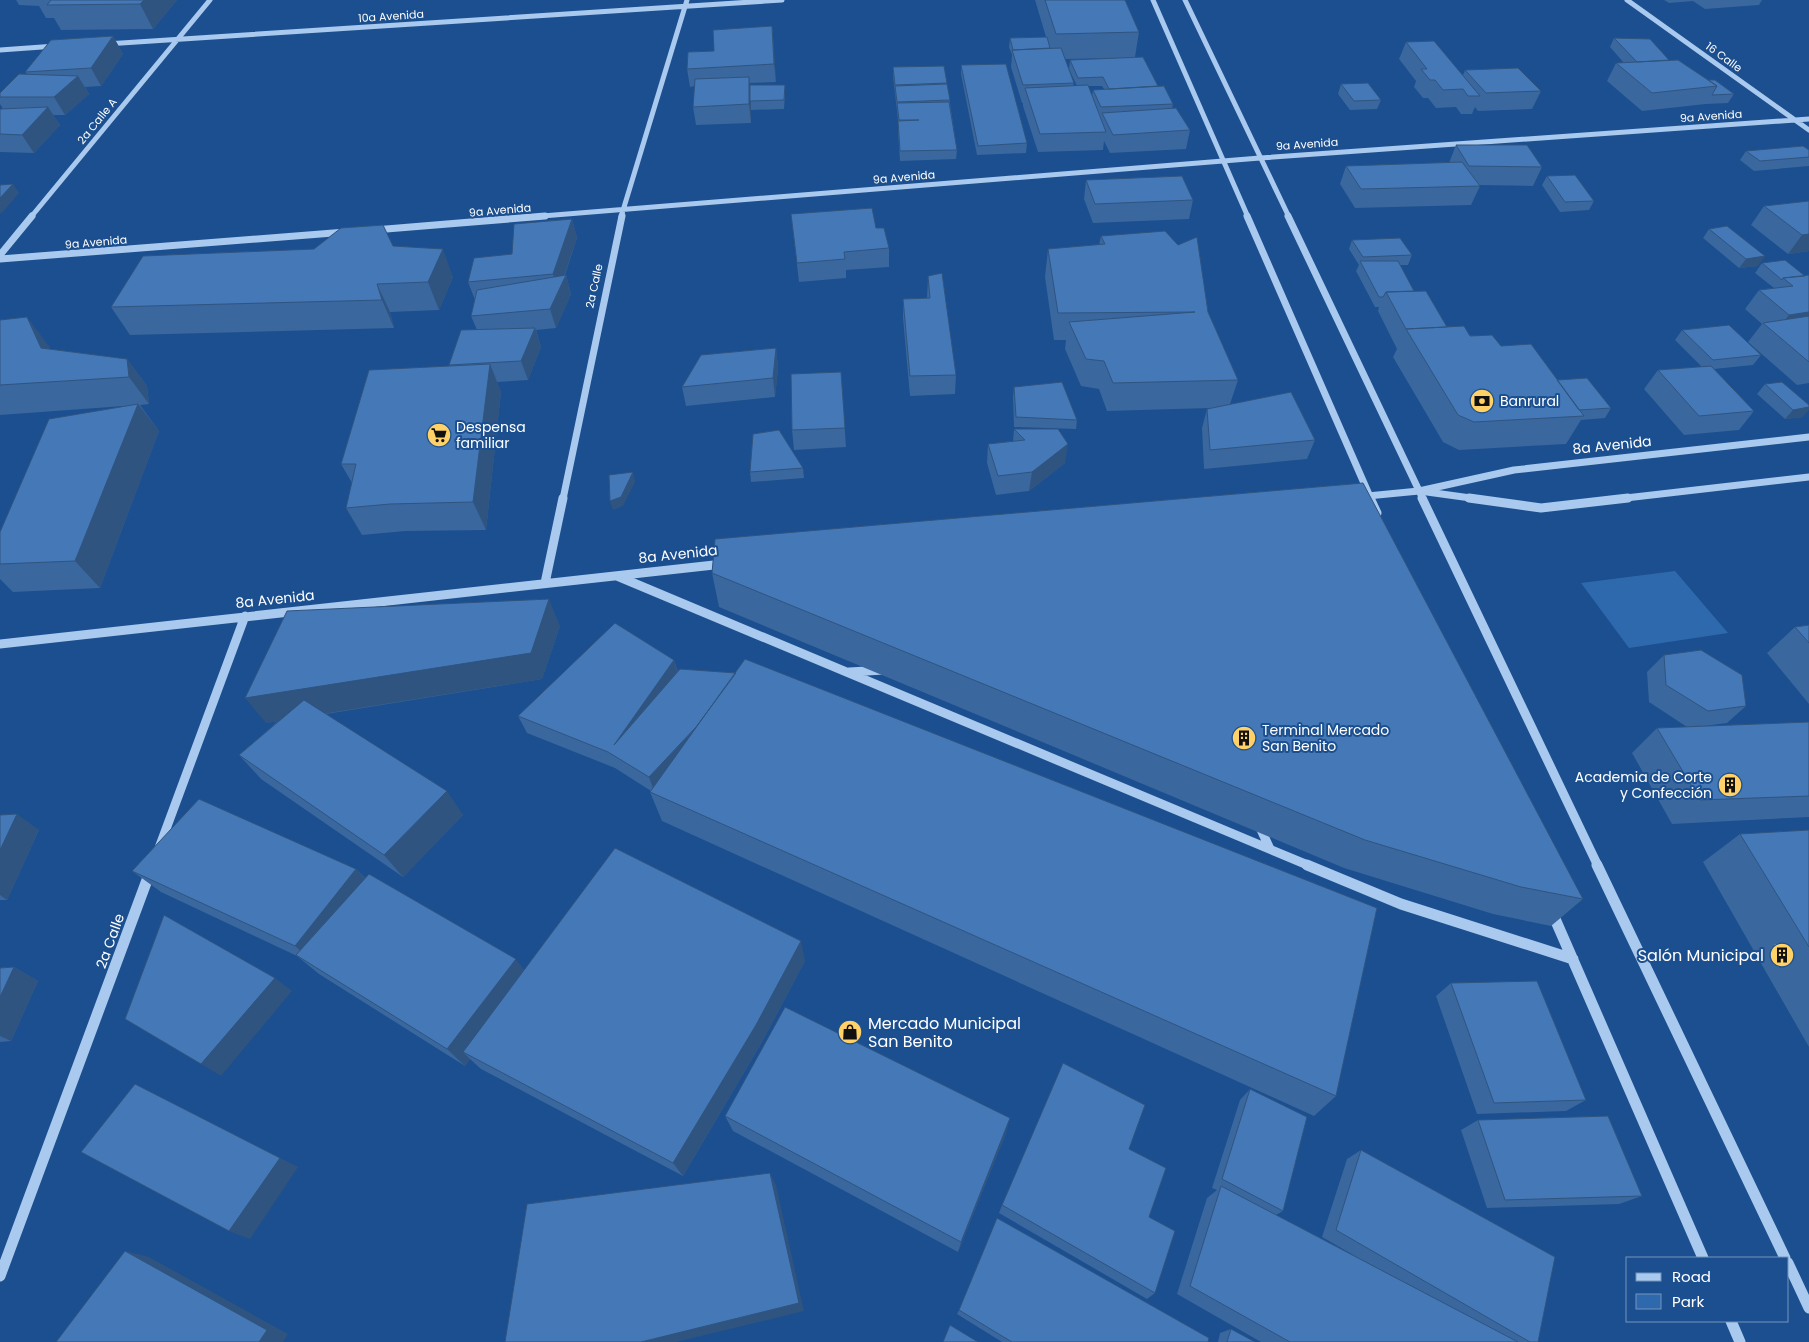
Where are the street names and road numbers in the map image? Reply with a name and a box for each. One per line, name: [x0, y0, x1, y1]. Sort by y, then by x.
street label: 10a Avenida: [358, 6, 424, 26]
street label: 16 Calle: [1702, 38, 1746, 76]
street label: 2a Calle A: [73, 94, 121, 147]
street label: 9a Avenida: [1679, 106, 1743, 126]
street label: 9a Avenida: [1275, 134, 1339, 154]
street label: 9a Avenida: [872, 166, 936, 188]
street label: 9a Avenida: [468, 199, 532, 221]
street label: 9a Avenida: [64, 231, 128, 253]
street label: 2a Calle: [582, 262, 607, 310]
street label: 8a Avenida: [1572, 431, 1652, 459]
street label: 8a Avenida: [638, 540, 718, 568]
street label: 8a Avenida: [235, 585, 315, 613]
street label: 2a Calle: [91, 910, 129, 971]

